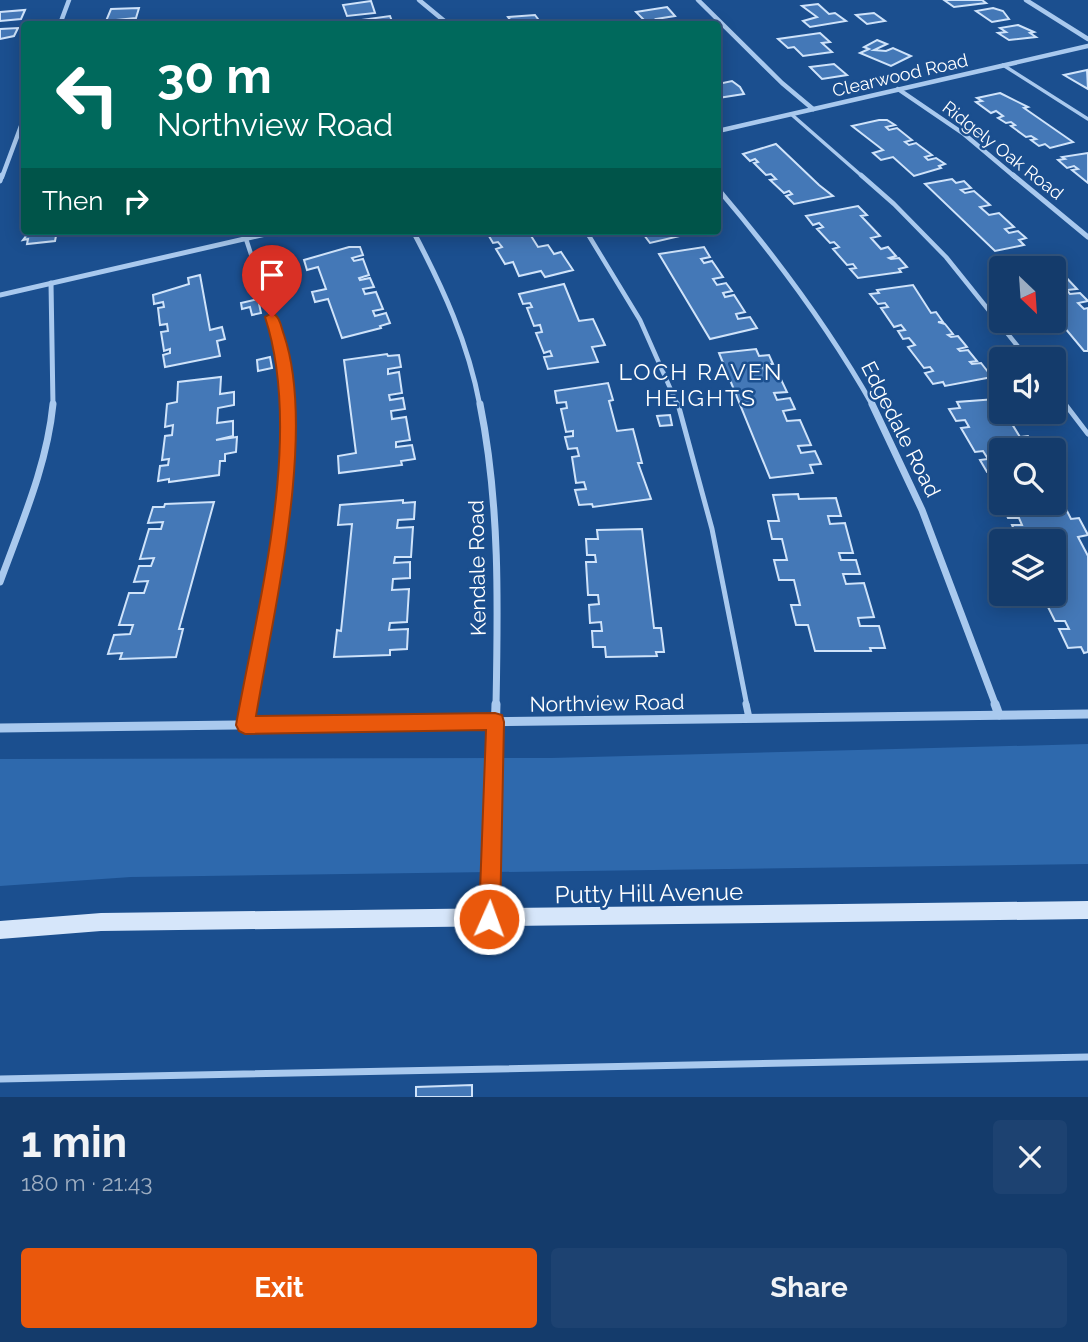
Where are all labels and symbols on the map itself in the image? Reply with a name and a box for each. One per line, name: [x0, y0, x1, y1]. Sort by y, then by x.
street label: Clearwood Road: [830, 49, 970, 101]
street label: Ridgely Oak Road: [938, 96, 1068, 204]
pin: [242, 245, 302, 317]
north arrow: [989, 256, 1066, 332]
street label: Edgedale Road: [856, 357, 946, 501]
district label: LOCH RAVEN HEIGHTS: [618, 358, 784, 411]
street label: Kendale Road: [463, 500, 491, 636]
street label: Northview Road: [529, 689, 685, 717]
street label: Putty Hill Avenue: [554, 877, 744, 909]
position arrow: [452, 882, 526, 956]

